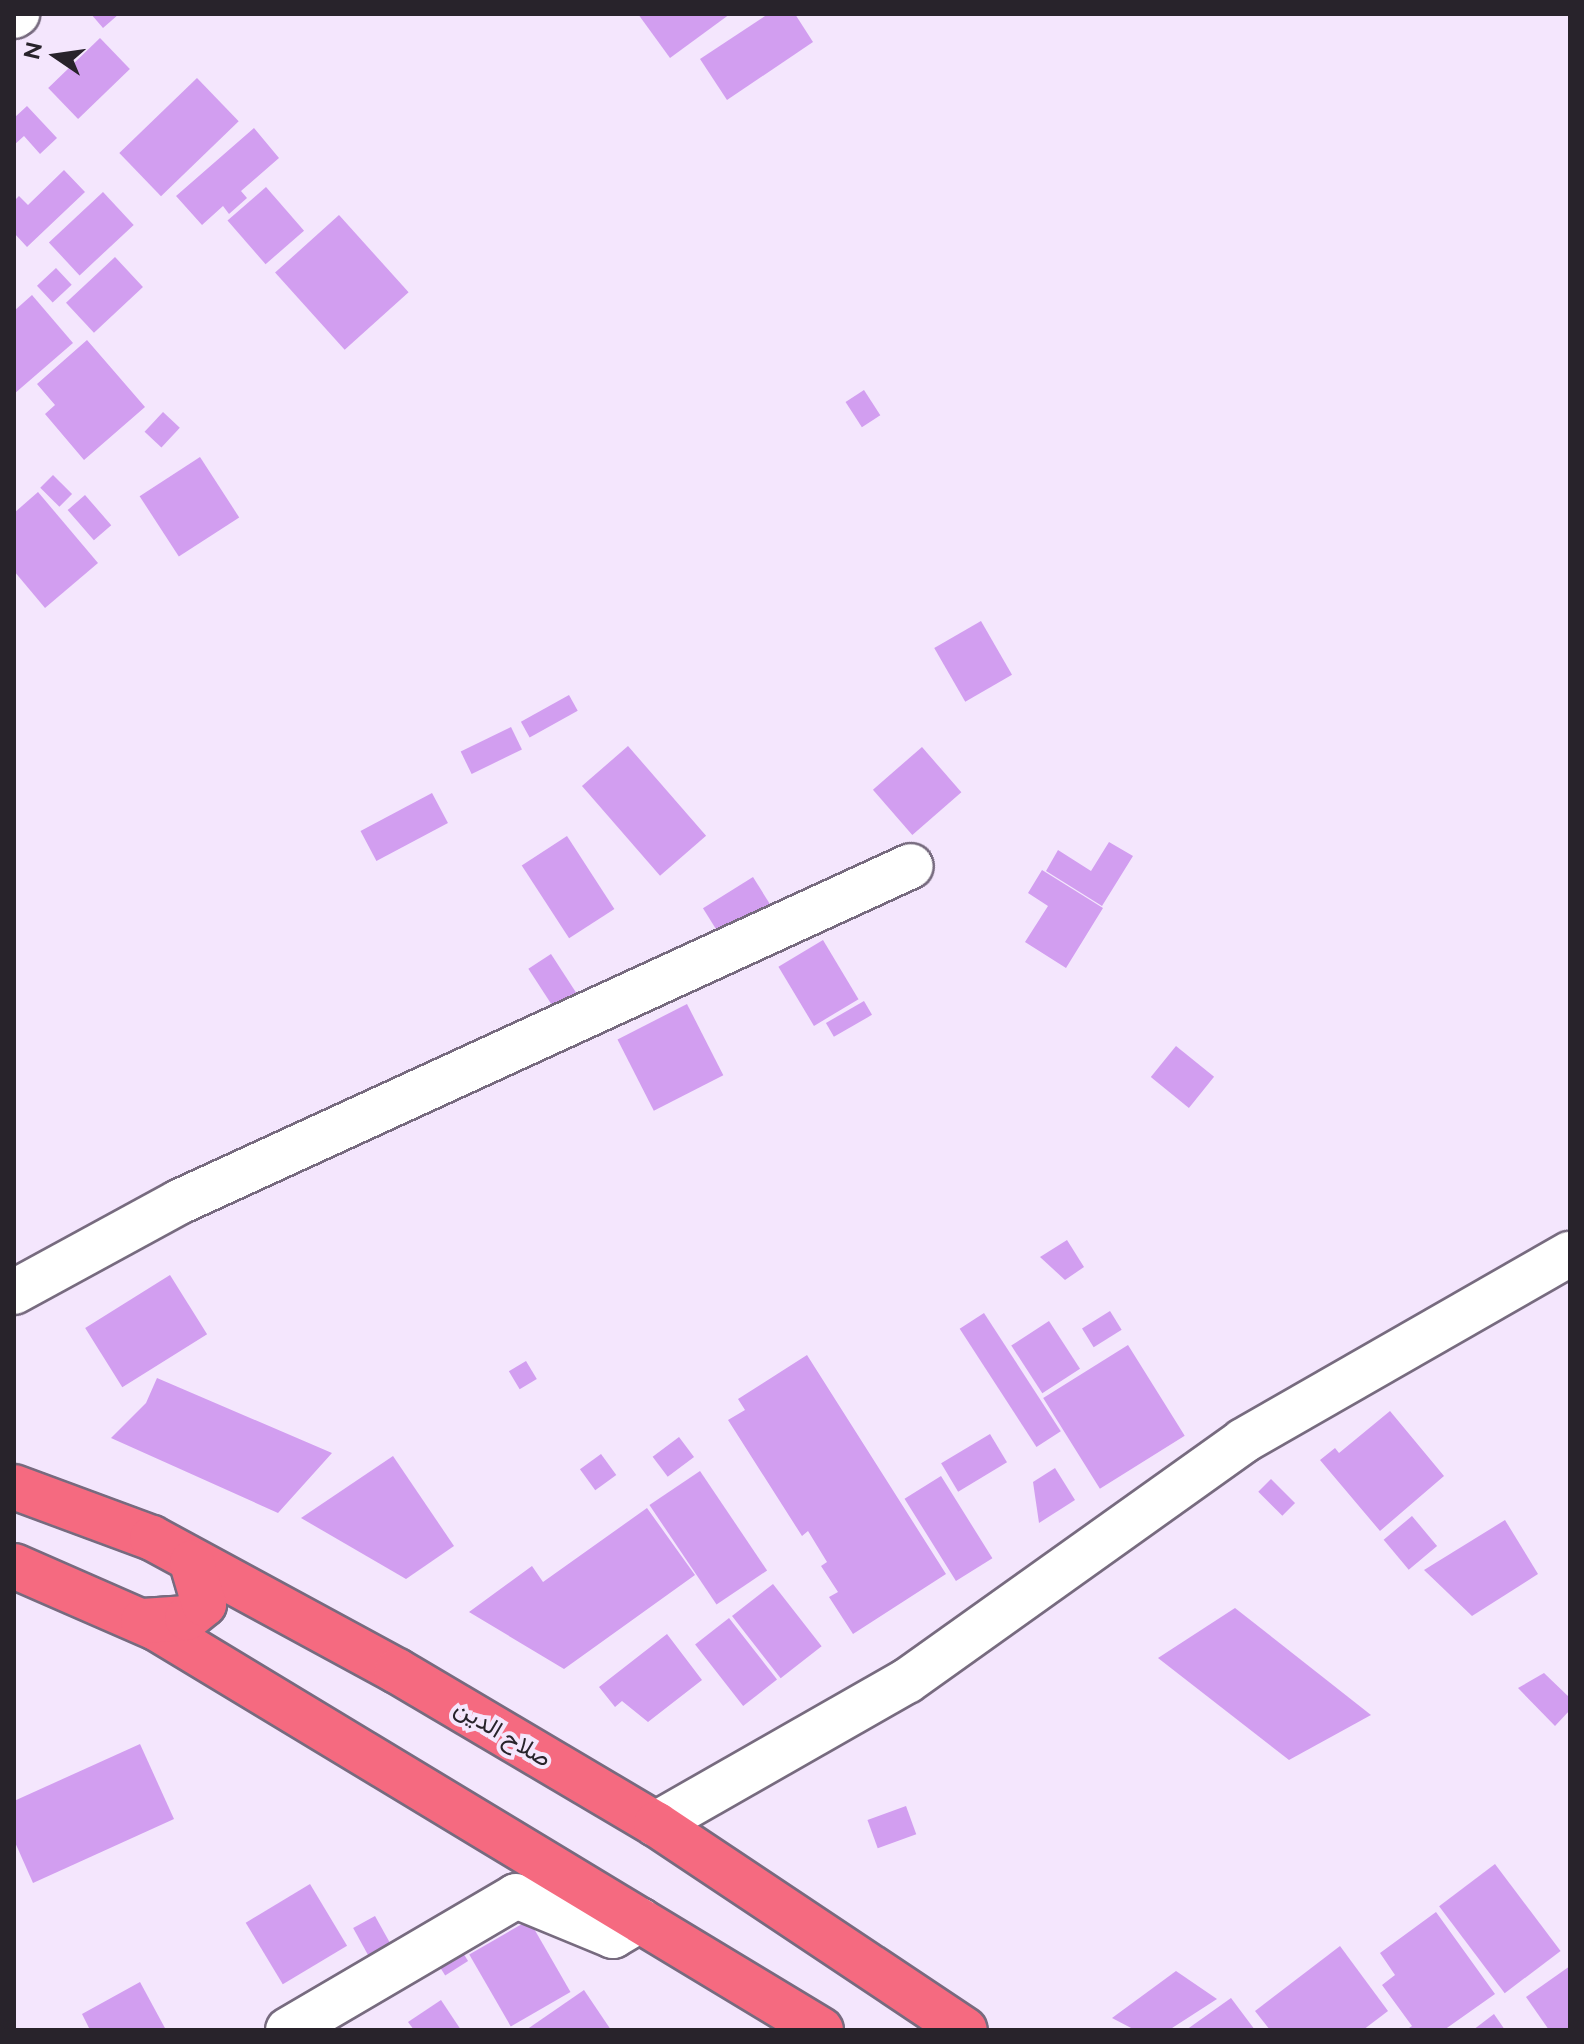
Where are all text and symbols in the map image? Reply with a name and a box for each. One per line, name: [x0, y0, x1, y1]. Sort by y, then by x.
north arrow: [16, 16, 96, 96]
text: N: [18, 40, 47, 62]
street label: صلاح الدين: [449, 1693, 557, 1773]

